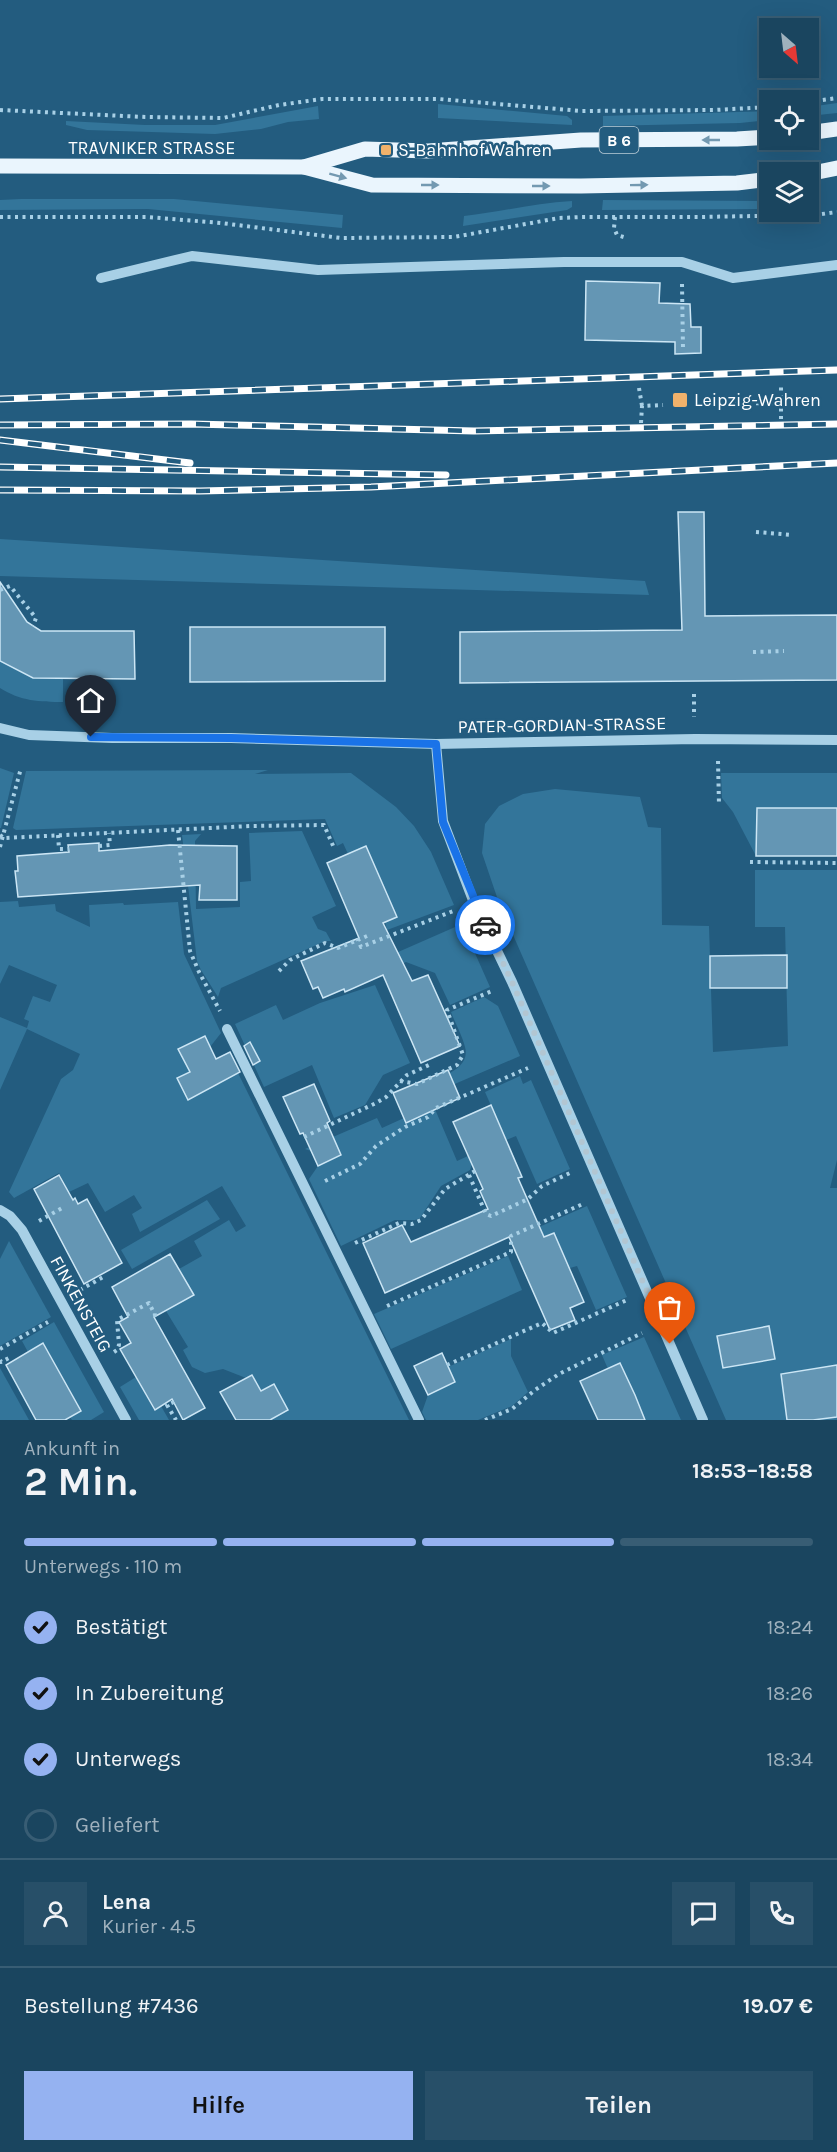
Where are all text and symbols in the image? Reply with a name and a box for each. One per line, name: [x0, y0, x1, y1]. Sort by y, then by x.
north arrow: [759, 18, 819, 78]
map controls: [759, 18, 819, 222]
button: locate: [759, 90, 819, 150]
road number: B 6: [600, 127, 638, 153]
one-way arrow: [702, 135, 721, 145]
street label: TRAVNIKER STRASSE: [69, 137, 235, 159]
place label: S-Bahnhof Wahren: [398, 139, 552, 161]
marker: S-Bahnhof Wahren: [379, 143, 393, 157]
button: layers: [759, 162, 819, 222]
one-way arrow: [329, 171, 347, 181]
one-way arrow: [421, 180, 440, 190]
one-way arrow: [630, 180, 649, 189]
one-way arrow: [531, 181, 550, 191]
place label: Leipzig-Wahren: [694, 389, 821, 411]
marker: Leipzig-Wahren: [671, 391, 689, 409]
pin: [65, 675, 116, 737]
icon: home: [74, 684, 107, 717]
street label: PATER-GORDIAN-STRASSE: [458, 712, 666, 738]
courier: [455, 895, 515, 955]
icon: car: [469, 909, 502, 942]
street label: FINKENSTEIG: [45, 1252, 117, 1356]
pin: [644, 1282, 695, 1344]
icon: bag: [653, 1291, 686, 1324]
text: Ankunft in: [24, 1437, 120, 1460]
text: 18:53–18:58: [692, 1458, 813, 1484]
text: 2 Min.: [24, 1459, 137, 1505]
text: Unterwegs · 110 m: [24, 1555, 182, 1578]
icon: check: [24, 1611, 57, 1644]
text: Bestätigt: [75, 1614, 167, 1640]
text: 18:24: [767, 1616, 813, 1639]
icon: check: [24, 1677, 57, 1710]
text: In Zubereitung: [75, 1680, 223, 1706]
text: 18:26: [766, 1682, 813, 1705]
icon: check: [24, 1743, 57, 1776]
text: Unterwegs: [75, 1746, 181, 1772]
text: 18:34: [767, 1748, 813, 1771]
text: Geliefert: [75, 1812, 160, 1838]
button: person: [24, 1882, 87, 1945]
button: chat: [672, 1882, 735, 1945]
button: phone: [750, 1882, 813, 1945]
text: Lena: [102, 1889, 151, 1915]
text: Kurier · 4.5: [102, 1915, 196, 1938]
text: Bestellung #7436: [24, 1993, 199, 2019]
text: 19.07 €: [743, 1993, 813, 2019]
button: Hilfe: [24, 2071, 413, 2140]
button: Teilen: [425, 2071, 813, 2140]

